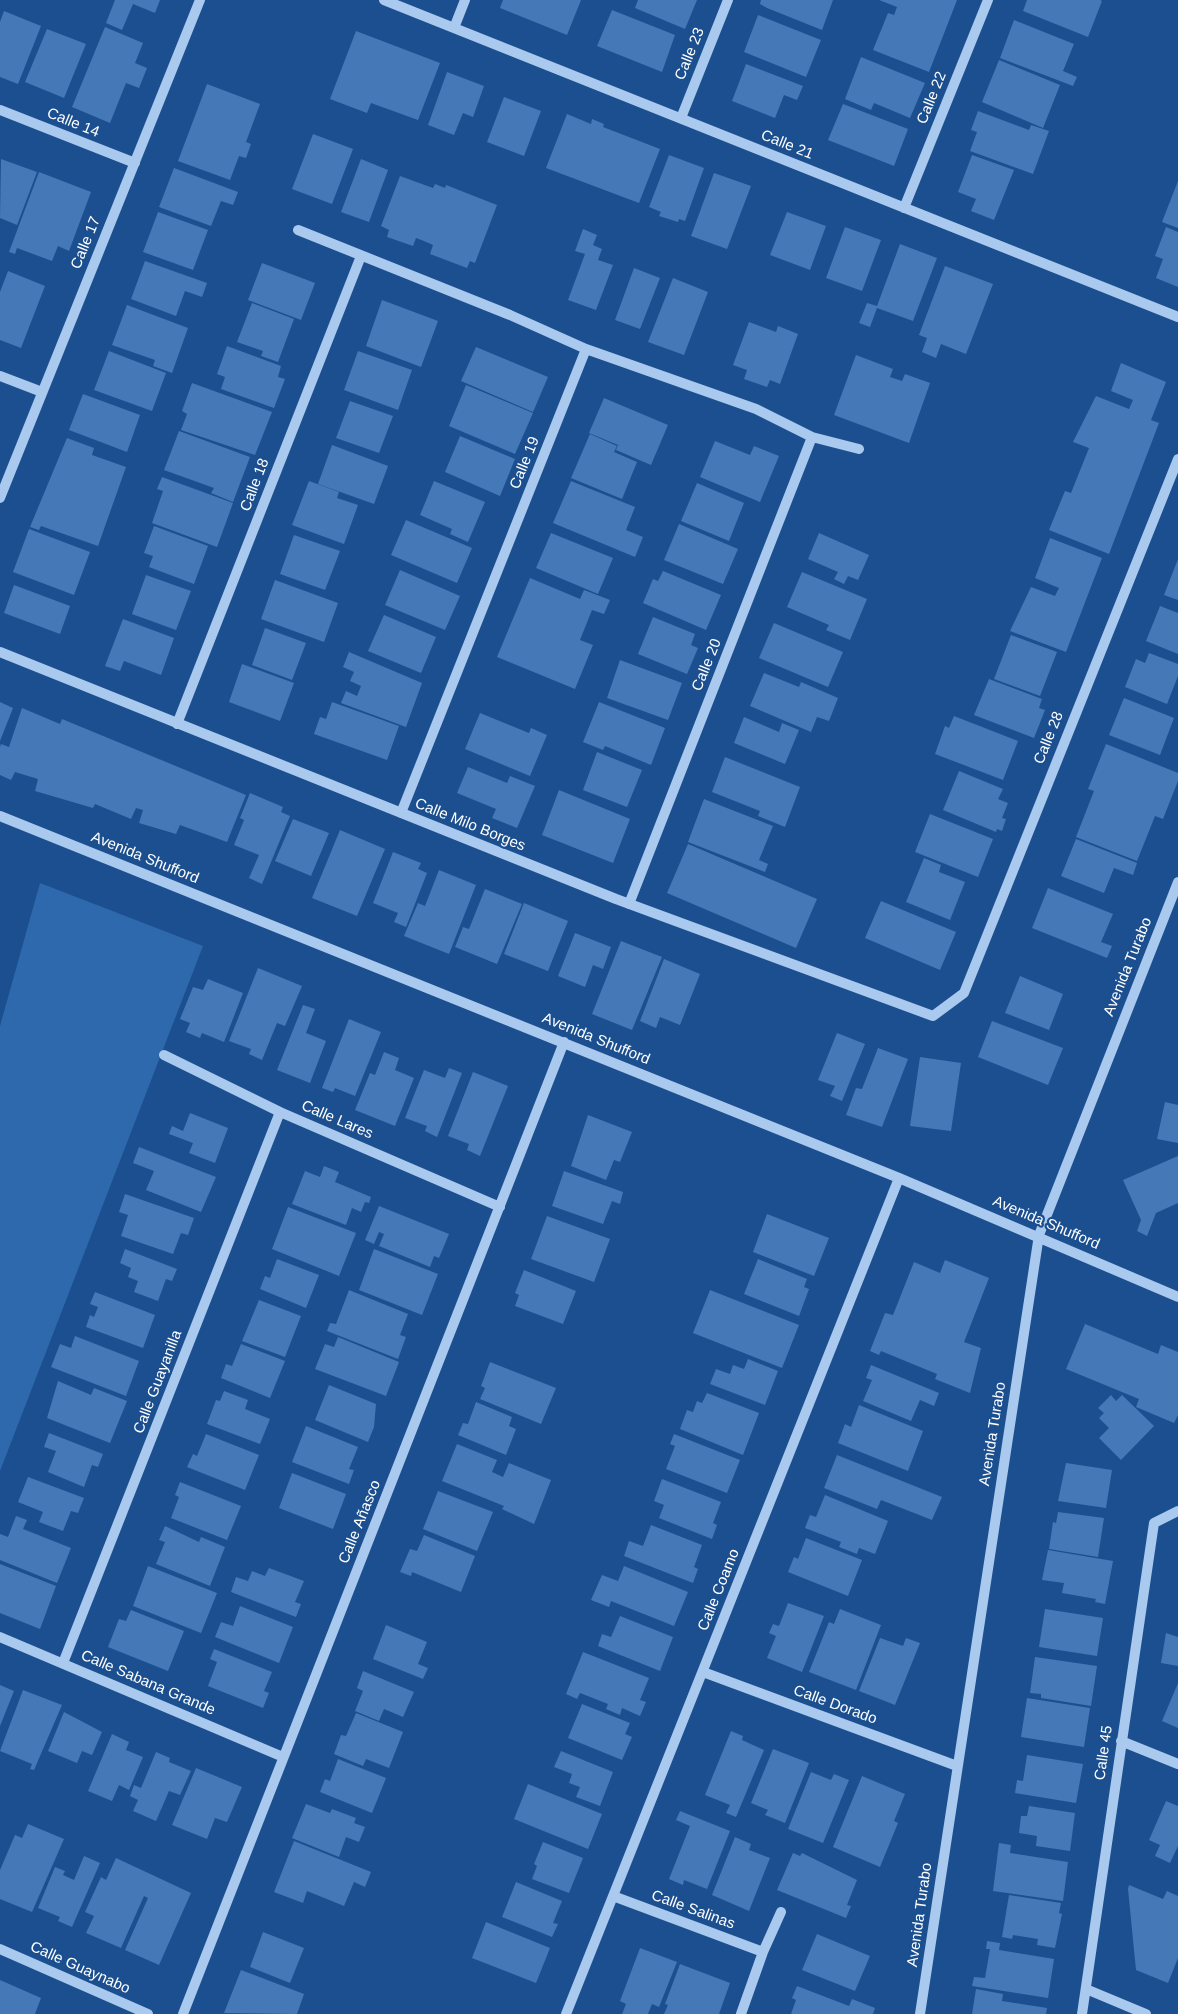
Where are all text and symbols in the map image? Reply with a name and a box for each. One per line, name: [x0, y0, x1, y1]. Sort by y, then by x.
street label: Calle 23: [671, 25, 709, 83]
street label: Calle 22: [913, 69, 951, 127]
street label: Calle 14: [44, 104, 102, 142]
street label: Calle 21: [758, 126, 816, 164]
street label: Calle 17: [67, 214, 105, 272]
street label: Calle 19: [506, 434, 544, 492]
street label: Calle 18: [237, 456, 273, 514]
street label: Calle 20: [688, 636, 726, 694]
street label: Calle 28: [1030, 709, 1068, 767]
street label: Calle Milo Borges: [412, 795, 528, 855]
street label: Avenida Shufford: [89, 828, 201, 888]
street label: Avenida Turabo: [1100, 915, 1156, 1019]
street label: Avenida Shufford: [540, 1009, 652, 1069]
street label: Calle Lares: [299, 1097, 375, 1143]
street label: Avenida Shufford: [990, 1192, 1102, 1254]
street label: Calle Guayanilla: [130, 1328, 186, 1436]
street label: Avenida Turabo: [976, 1381, 1010, 1487]
street label: Calle Añasco: [335, 1478, 385, 1566]
street label: Calle Coamo: [694, 1546, 744, 1634]
street label: Calle Sabana Grande: [78, 1647, 218, 1719]
street label: Calle Dorado: [791, 1682, 879, 1728]
street label: Calle 45: [1091, 1724, 1117, 1782]
street label: Avenida Turabo: [904, 1862, 936, 1968]
street label: Calle Salinas: [649, 1887, 737, 1933]
street label: Calle Guaynabo: [27, 1938, 133, 1998]

